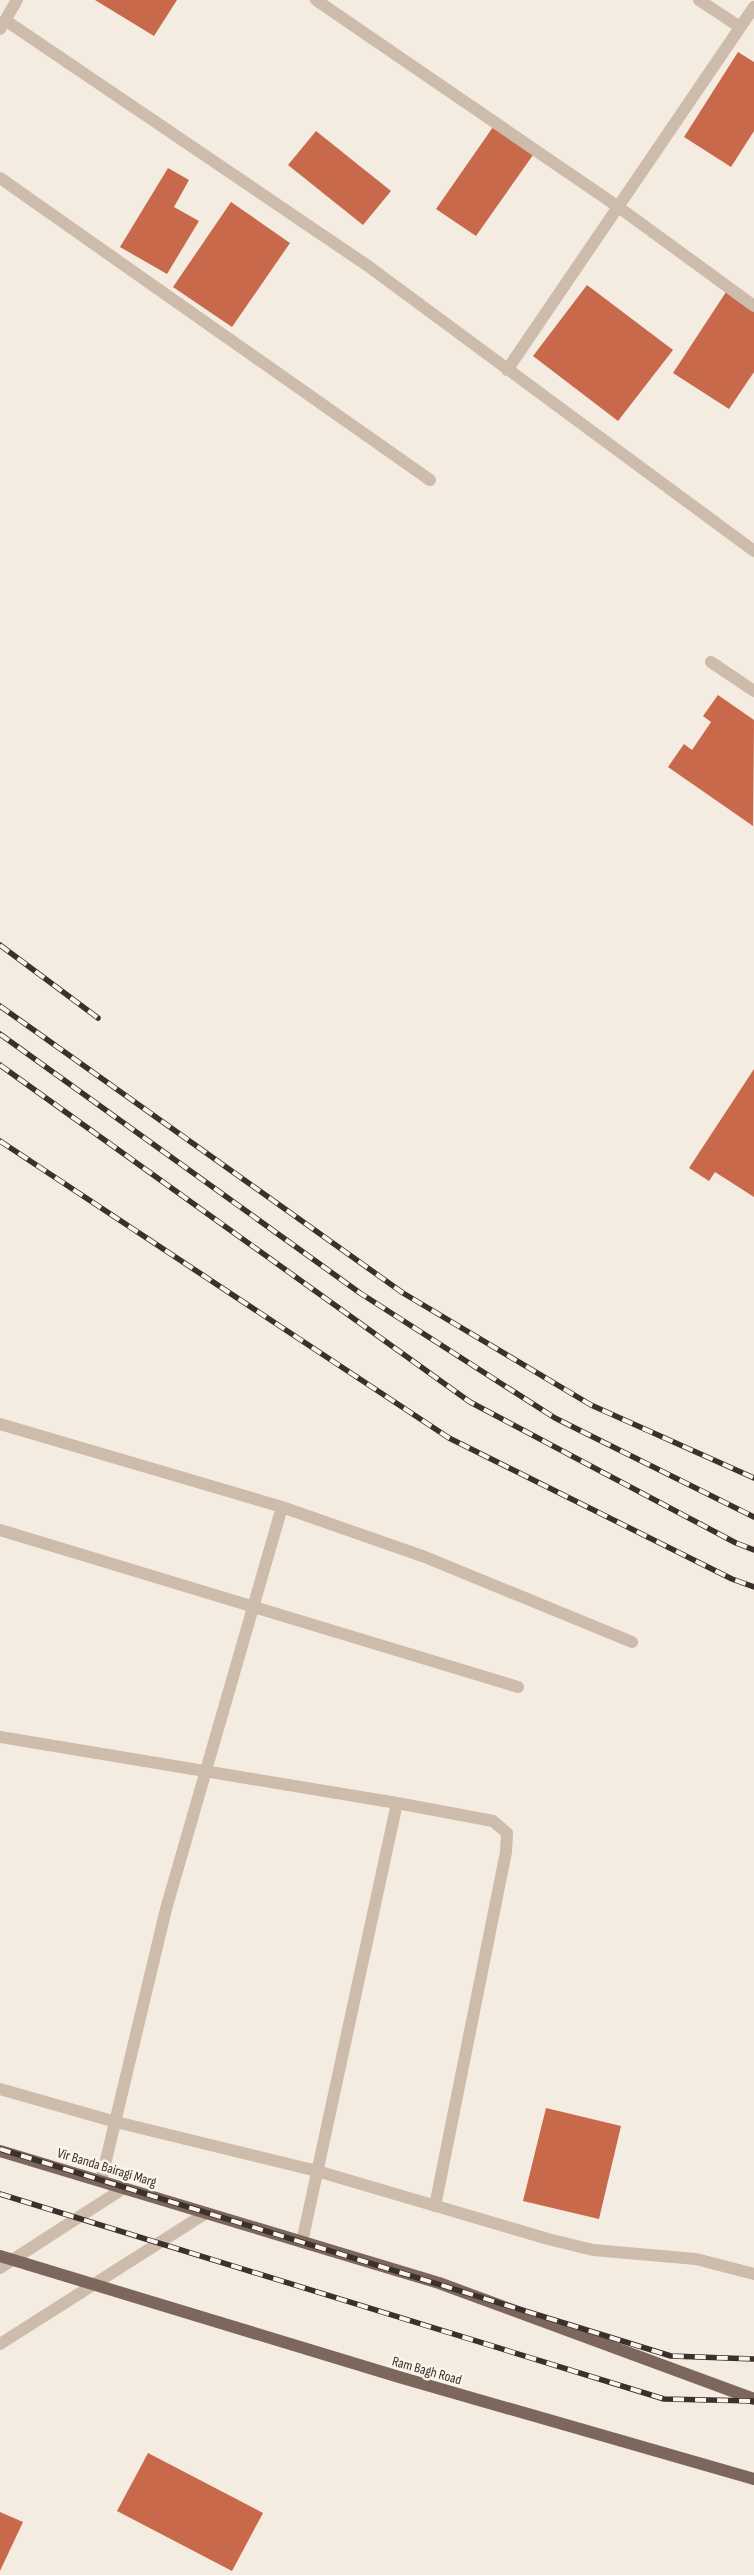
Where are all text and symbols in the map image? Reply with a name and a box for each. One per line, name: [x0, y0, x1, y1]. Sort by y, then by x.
street label: Vir Banda Bairagi Marg: [55, 2144, 159, 2191]
street label: Ram Bagh Road: [390, 2352, 464, 2389]

